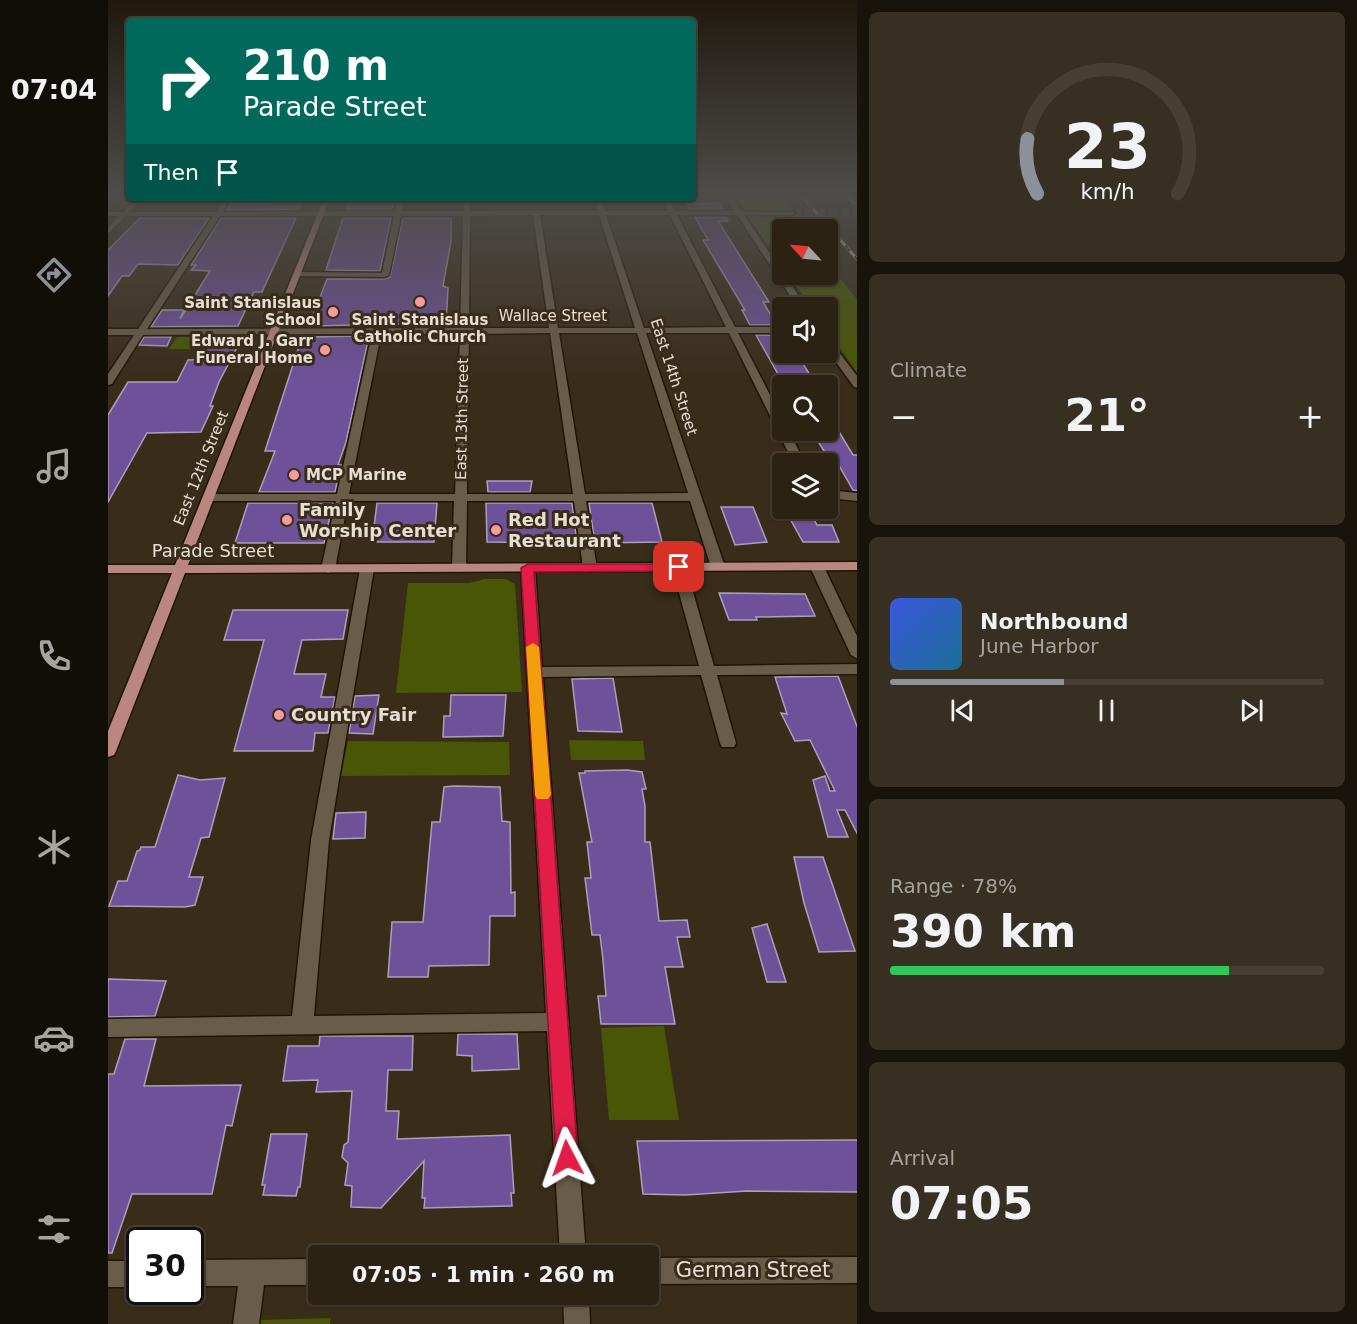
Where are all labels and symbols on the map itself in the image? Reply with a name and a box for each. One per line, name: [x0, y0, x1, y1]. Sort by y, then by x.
north arrow: [772, 219, 838, 285]
place label: Saint Stanislaus School: [184, 294, 321, 329]
marker: Saint Stanislaus Catholic Church: [413, 295, 427, 309]
marker: Saint Stanislaus School: [326, 305, 340, 319]
street label: Wallace Street: [499, 307, 607, 325]
place label: Saint Stanislaus Catholic Church: [352, 311, 488, 346]
street label: East 14th Street: [647, 316, 701, 438]
place label: Edward J. Garr Funeral Home: [191, 332, 314, 367]
marker: Edward J. Garr Funeral Home: [318, 343, 332, 357]
street label: East 13th Street: [452, 358, 472, 480]
street label: East 12th Street: [170, 408, 232, 528]
place label: MCP Marine: [306, 466, 407, 484]
marker: MCP Marine: [287, 468, 301, 482]
place label: Family Worship Center: [299, 499, 456, 541]
place label: Red Hot Restaurant: [508, 509, 621, 551]
marker: Family Worship Center: [280, 513, 294, 527]
marker: Red Hot Restaurant: [489, 523, 503, 537]
street label: Parade Street: [152, 540, 274, 561]
pin: [653, 541, 704, 592]
place label: Country Fair: [291, 704, 416, 725]
marker: Country Fair: [272, 708, 286, 722]
position arrow: [535, 1126, 599, 1190]
speed limit sign: 30: [126, 1227, 204, 1305]
street label: German Street: [676, 1258, 830, 1282]

